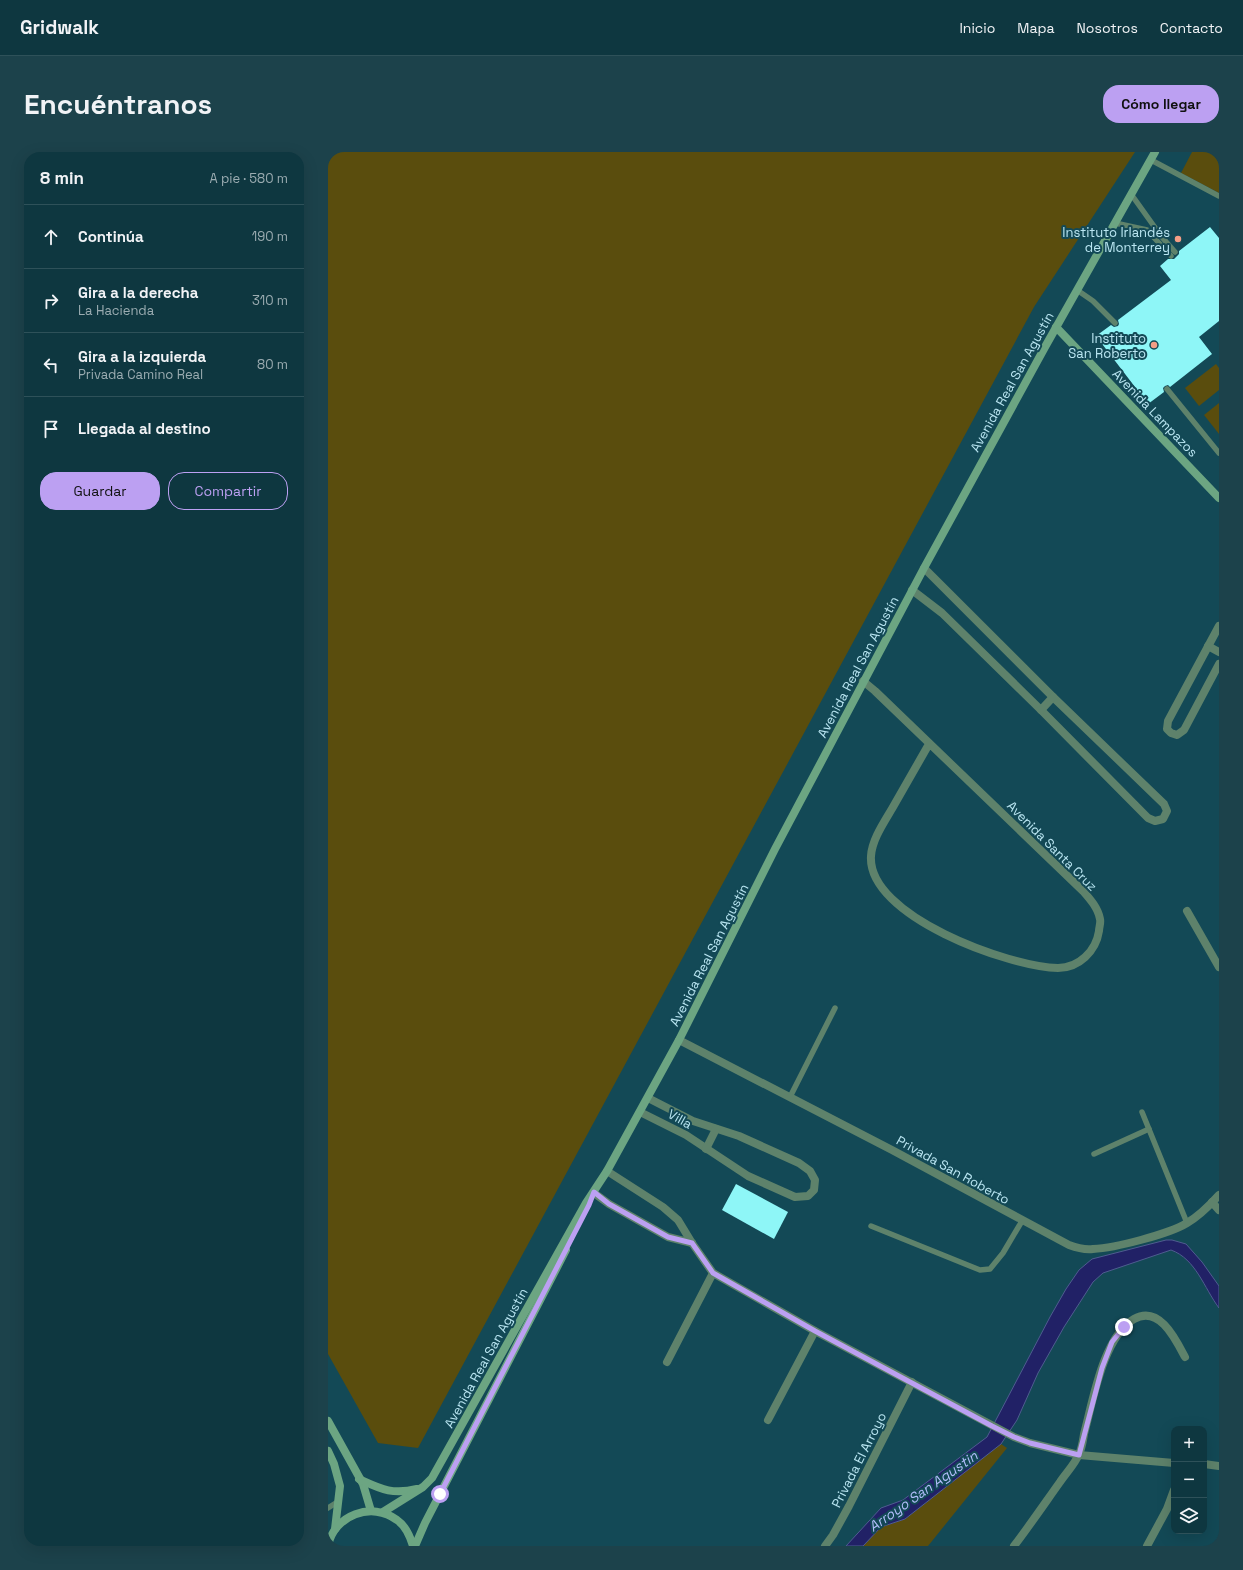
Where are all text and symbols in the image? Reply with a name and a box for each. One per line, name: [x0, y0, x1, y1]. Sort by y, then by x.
text: Gridwalk: [20, 15, 99, 40]
text: Inicio: [959, 19, 995, 37]
text: Mapa: [1017, 19, 1055, 37]
text: Nosotros: [1077, 19, 1138, 37]
text: Contacto: [1160, 19, 1223, 37]
button: Cómo llegar: [1103, 85, 1219, 123]
text: Encuéntranos: [24, 86, 212, 122]
text: 8 min: [40, 167, 84, 189]
text: A pie · 580 m: [210, 170, 288, 187]
place label: Instituto Irlandés de Monterrey: [1062, 224, 1170, 256]
icon: ahead: [40, 226, 62, 248]
text: Continúa: [78, 227, 144, 246]
text: 190 m: [252, 228, 288, 245]
marker: Instituto Irlandés de Monterrey: [1173, 234, 1183, 244]
text: Gira a la derecha: [78, 283, 198, 302]
icon: right: [40, 290, 62, 312]
text: 310 m: [252, 292, 288, 309]
text: La Hacienda: [78, 302, 154, 319]
street label: Avenida Real San Agustín: [966, 309, 1058, 455]
place label: Instituto San Roberto: [1068, 330, 1146, 362]
marker: Instituto San Roberto: [1149, 340, 1159, 350]
text: Gira a la izquierda: [78, 347, 206, 366]
icon: left: [40, 354, 62, 376]
text: 80 m: [257, 356, 288, 373]
street label: Avenida Lampazos: [1109, 365, 1201, 461]
text: Privada Camino Real: [78, 366, 203, 383]
icon: arrive: [40, 418, 62, 440]
text: Llegada al destino: [78, 419, 211, 438]
button: Guardar: [40, 472, 160, 510]
button: Compartir: [168, 472, 288, 510]
street label: Avenida Real San Agustín: [814, 593, 902, 741]
street label: Avenida Santa Cruz: [1003, 797, 1101, 895]
street label: Avenida Real San Agustín: [666, 881, 752, 1029]
street label: Villa: [665, 1105, 696, 1133]
street label: Privada San Roberto: [893, 1132, 1013, 1208]
street label: Avenida Real San Agustín: [440, 1285, 532, 1431]
route end: [1115, 1318, 1133, 1336]
street label: Privada El Arroyo: [828, 1410, 890, 1510]
map controls: [1171, 1426, 1207, 1534]
button: +: [1171, 1426, 1207, 1462]
water label: Arroyo San Agustin: [865, 1446, 981, 1535]
button: −: [1171, 1462, 1207, 1498]
route start: [431, 1485, 449, 1503]
button: layers: [1171, 1498, 1207, 1534]

